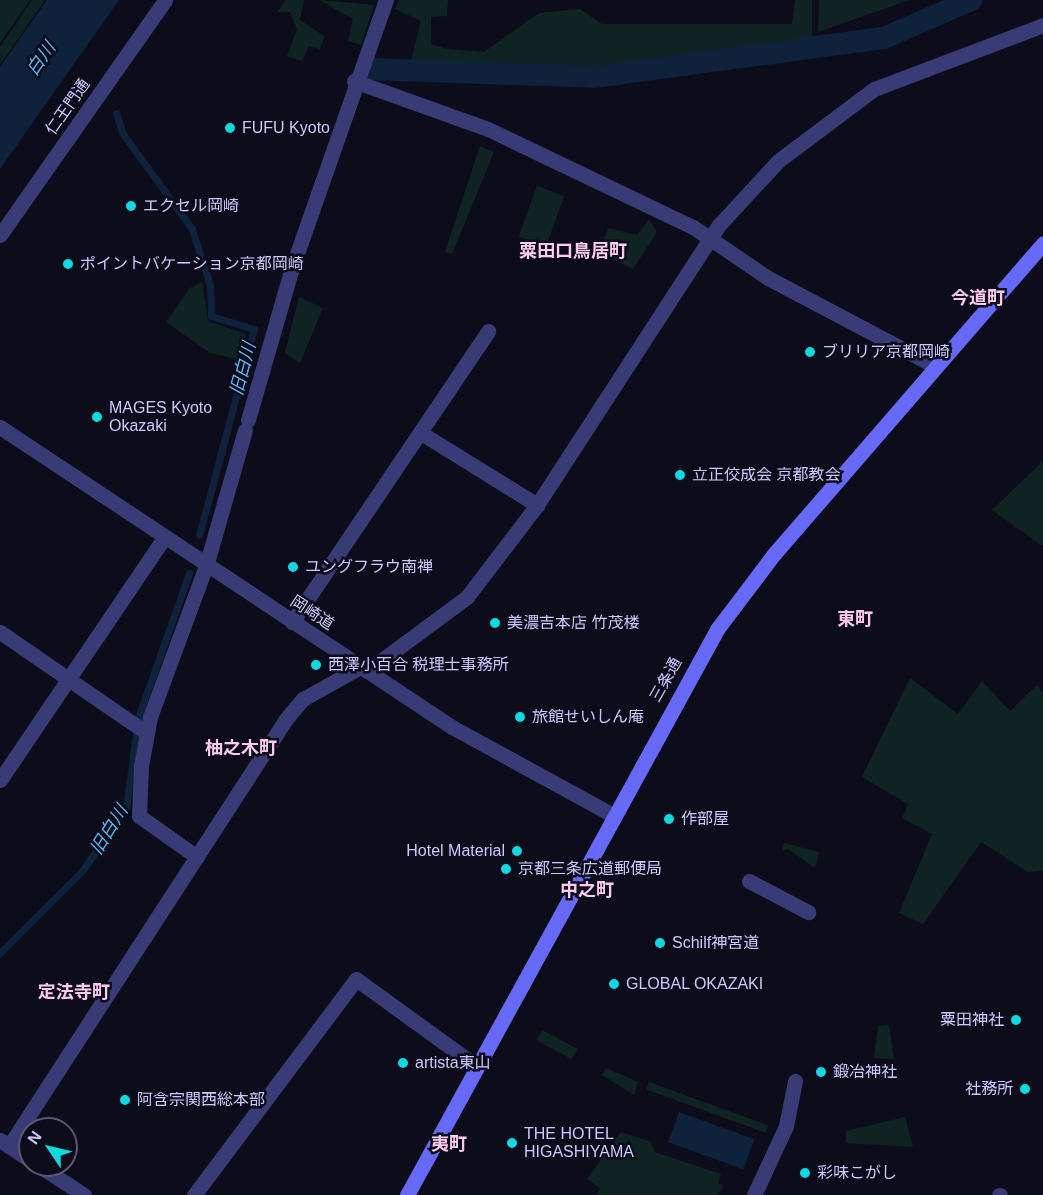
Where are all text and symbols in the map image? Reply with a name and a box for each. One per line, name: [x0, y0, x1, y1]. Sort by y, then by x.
water label: 白川: [22, 38, 60, 80]
street label: 仁王門通: [42, 75, 94, 139]
place label: FUFU Kyoto: [242, 118, 330, 138]
marker: FUFU Kyoto: [223, 121, 237, 135]
place label: エクセル岡崎: [143, 196, 239, 216]
marker: エクセル岡崎: [124, 199, 138, 213]
district label: 粟田口鳥居町: [519, 240, 627, 262]
place label: ポイントバケーション京都岡崎: [80, 254, 304, 274]
marker: ポイントバケーション京都岡崎: [61, 257, 75, 271]
district label: 今道町: [951, 287, 1005, 309]
water label: 旧白川: [226, 340, 260, 398]
place label: ブリリア京都岡崎: [822, 342, 950, 362]
marker: ブリリア京都岡崎: [803, 345, 817, 359]
place label: MAGES Kyoto Okazaki: [109, 398, 212, 436]
marker: MAGES Kyoto Okazaki: [90, 410, 104, 424]
place label: 立正佼成会 京都教会: [692, 465, 840, 485]
marker: 立正佼成会 京都教会: [673, 468, 687, 482]
place label: ユングフラウ南禅: [305, 557, 433, 577]
marker: ユングフラウ南禅: [286, 560, 300, 574]
street label: 岡崎道: [287, 592, 337, 634]
district label: 東町: [837, 608, 873, 630]
place label: 美濃吉本店 竹茂楼: [507, 613, 639, 633]
marker: 美濃吉本店 竹茂楼: [488, 616, 502, 630]
street label: 三条通: [646, 654, 686, 706]
place label: 西澤小百合 税理士事務所: [328, 655, 508, 675]
marker: 西澤小百合 税理士事務所: [309, 658, 323, 672]
place label: 旅館せいしん庵: [532, 707, 644, 727]
marker: 旅館せいしん庵: [513, 710, 527, 724]
district label: 柚之木町: [205, 737, 277, 759]
water label: 旧白川: [86, 801, 132, 859]
place label: 作部屋: [681, 809, 729, 829]
marker: 作部屋: [662, 812, 676, 826]
place label: Hotel Material: [406, 841, 505, 861]
marker: Hotel Material: [510, 844, 524, 858]
place label: 京都三条広道郵便局: [518, 859, 662, 879]
marker: 京都三条広道郵便局: [499, 862, 513, 876]
district label: 中之町: [560, 879, 614, 901]
place label: Schilf神宮道: [672, 933, 759, 953]
marker: Schilf神宮道: [653, 936, 667, 950]
place label: GLOBAL OKAZAKI: [626, 974, 764, 994]
marker: GLOBAL OKAZAKI: [607, 977, 621, 991]
district label: 定法寺町: [38, 981, 110, 1003]
place label: 粟田神社: [940, 1010, 1004, 1030]
marker: 粟田神社: [1009, 1013, 1023, 1027]
place label: artista東山: [415, 1053, 491, 1073]
marker: artista東山: [396, 1056, 410, 1070]
place label: 鍛冶神社: [833, 1062, 897, 1082]
marker: 鍛冶神社: [814, 1065, 828, 1079]
place label: 社務所: [965, 1079, 1013, 1099]
marker: 社務所: [1018, 1082, 1032, 1096]
place label: 阿含宗関西総本部: [137, 1090, 265, 1110]
marker: 阿含宗関西総本部: [118, 1093, 132, 1107]
north arrow: [18, 1117, 78, 1177]
place label: THE HOTEL HIGASHIYAMA: [524, 1124, 634, 1162]
text: N: [24, 1128, 45, 1147]
district label: 夷町: [431, 1133, 467, 1155]
marker: THE HOTEL HIGASHIYAMA: [505, 1136, 519, 1150]
place label: 彩味こがし: [817, 1163, 897, 1183]
marker: 彩味こがし: [798, 1166, 812, 1180]

